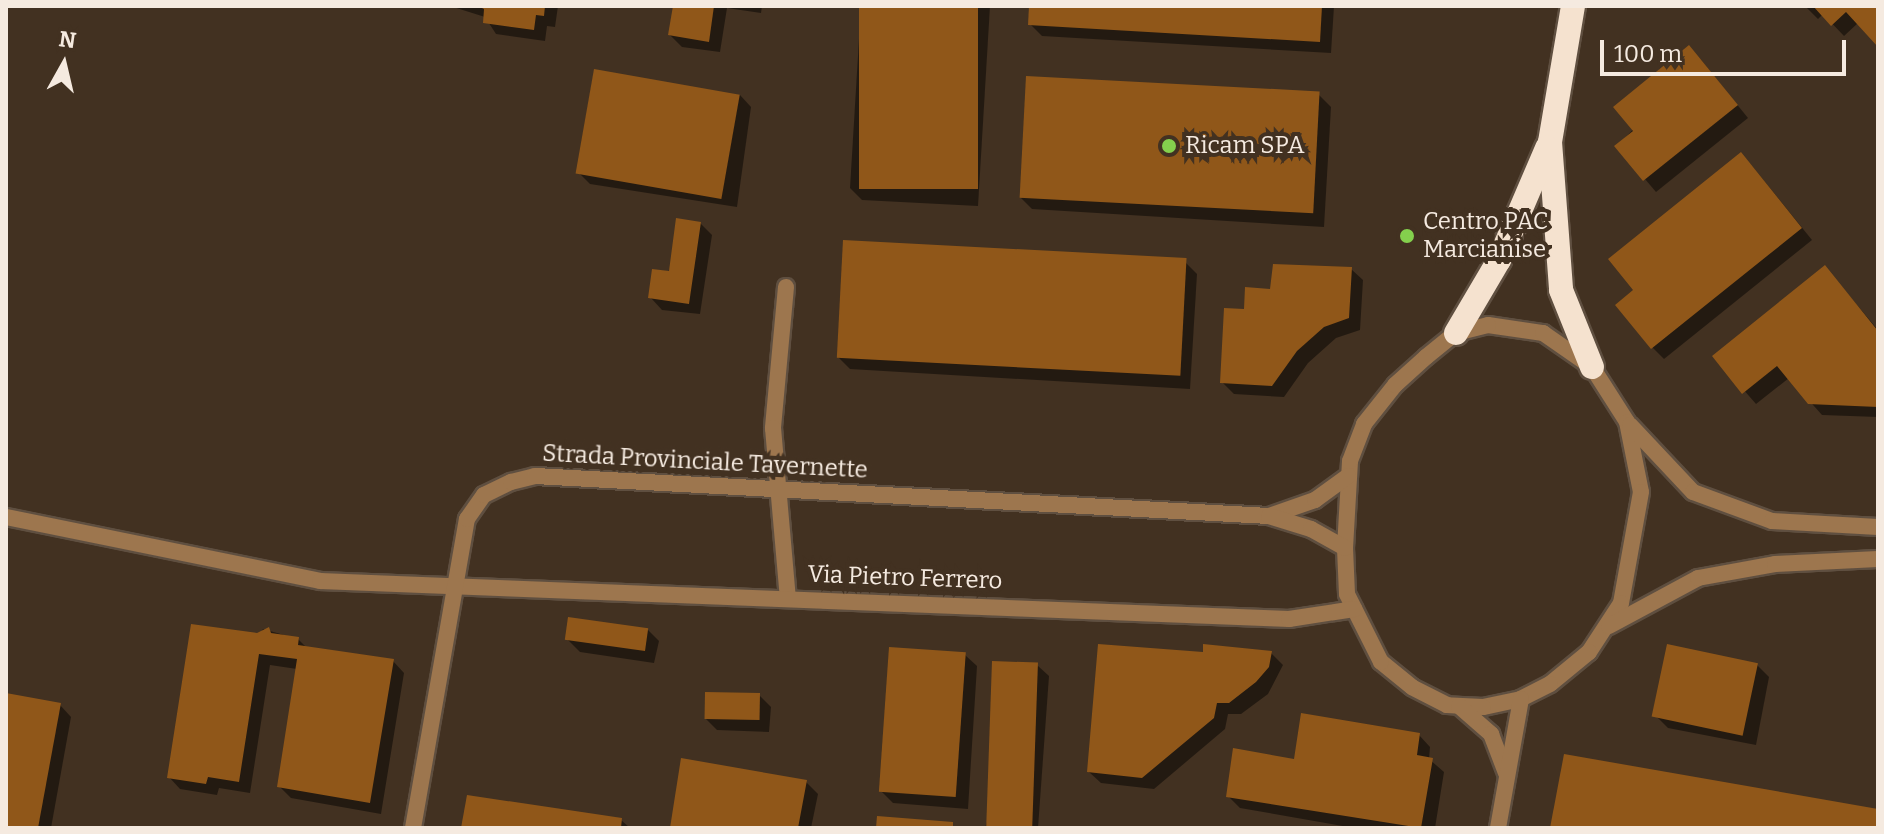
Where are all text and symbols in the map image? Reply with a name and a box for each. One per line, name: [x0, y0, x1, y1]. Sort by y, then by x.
north arrow: [24, 24, 104, 104]
scale bar: [1604, 24, 1850, 74]
text: N: [57, 25, 78, 54]
text: 100 m: [1614, 40, 1682, 68]
place label: Ricam SPA: [1185, 132, 1304, 160]
marker: Ricam SPA: [1160, 137, 1178, 155]
place label: Centro PAC Marcianise: [1423, 208, 1548, 264]
marker: Centro PAC Marcianise: [1398, 227, 1416, 245]
street label: Strada Provinciale Tavernette: [541, 439, 869, 485]
street label: Via Pietro Ferrero: [807, 560, 1003, 596]

